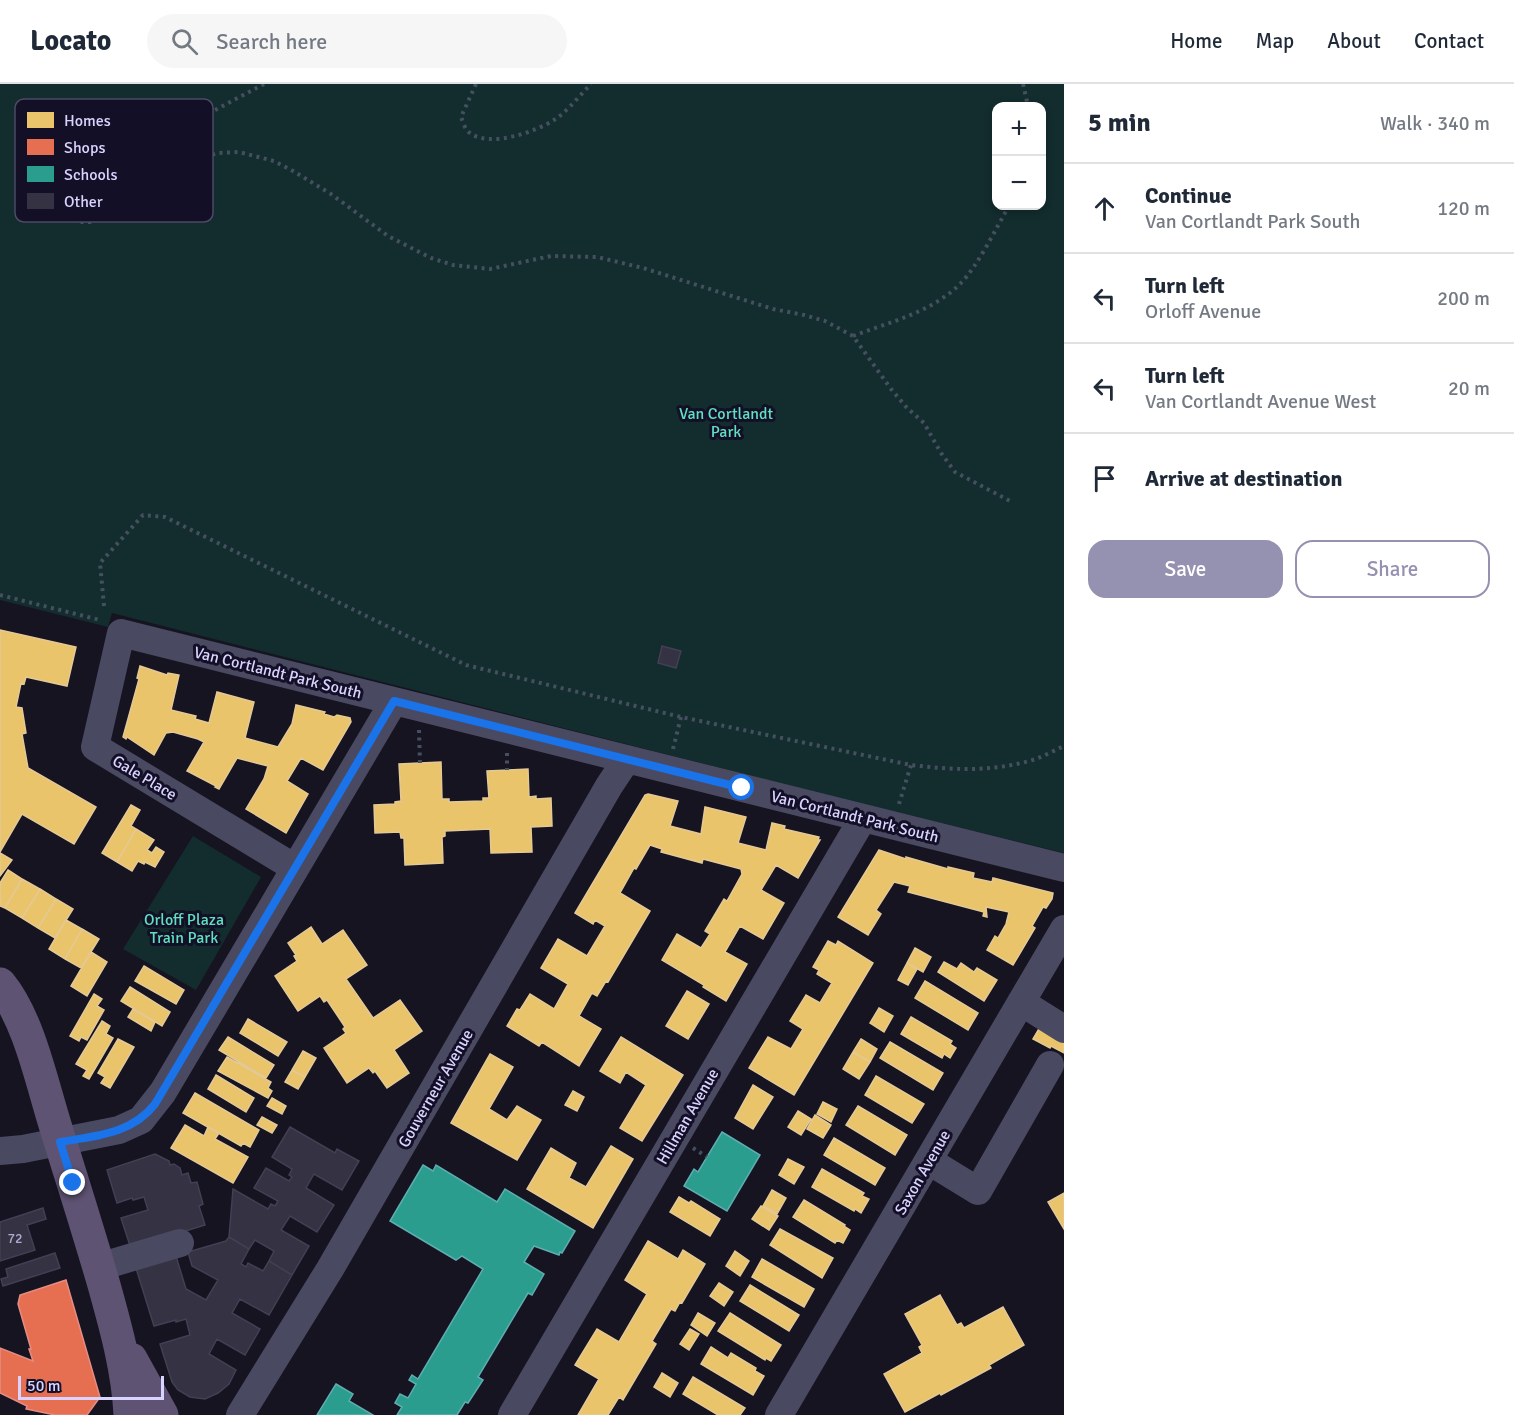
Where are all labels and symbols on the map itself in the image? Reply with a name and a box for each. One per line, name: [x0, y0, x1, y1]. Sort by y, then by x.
legend: [15, 99, 213, 222]
text: Homes: [64, 111, 111, 131]
text: Shops: [64, 138, 105, 158]
text: Schools: [64, 165, 117, 185]
text: Other: [64, 192, 103, 212]
park label: Van Cortlandt Park: [679, 404, 774, 442]
street label: Van Cortlandt Park South: [192, 642, 364, 704]
street label: Gale Place: [109, 751, 180, 805]
route start: [728, 774, 754, 800]
street label: Van Cortlandt Park South: [769, 786, 941, 848]
park label: Orloff Plaza Train Park: [144, 910, 224, 948]
street label: Gouverneur Avenue: [394, 1026, 478, 1151]
street label: Hillman Avenue: [652, 1065, 723, 1168]
street label: Saxon Avenue: [891, 1126, 955, 1219]
route end: [59, 1169, 85, 1195]
house number: 72: [7, 1230, 23, 1247]
scale bar: [18, 1373, 164, 1400]

